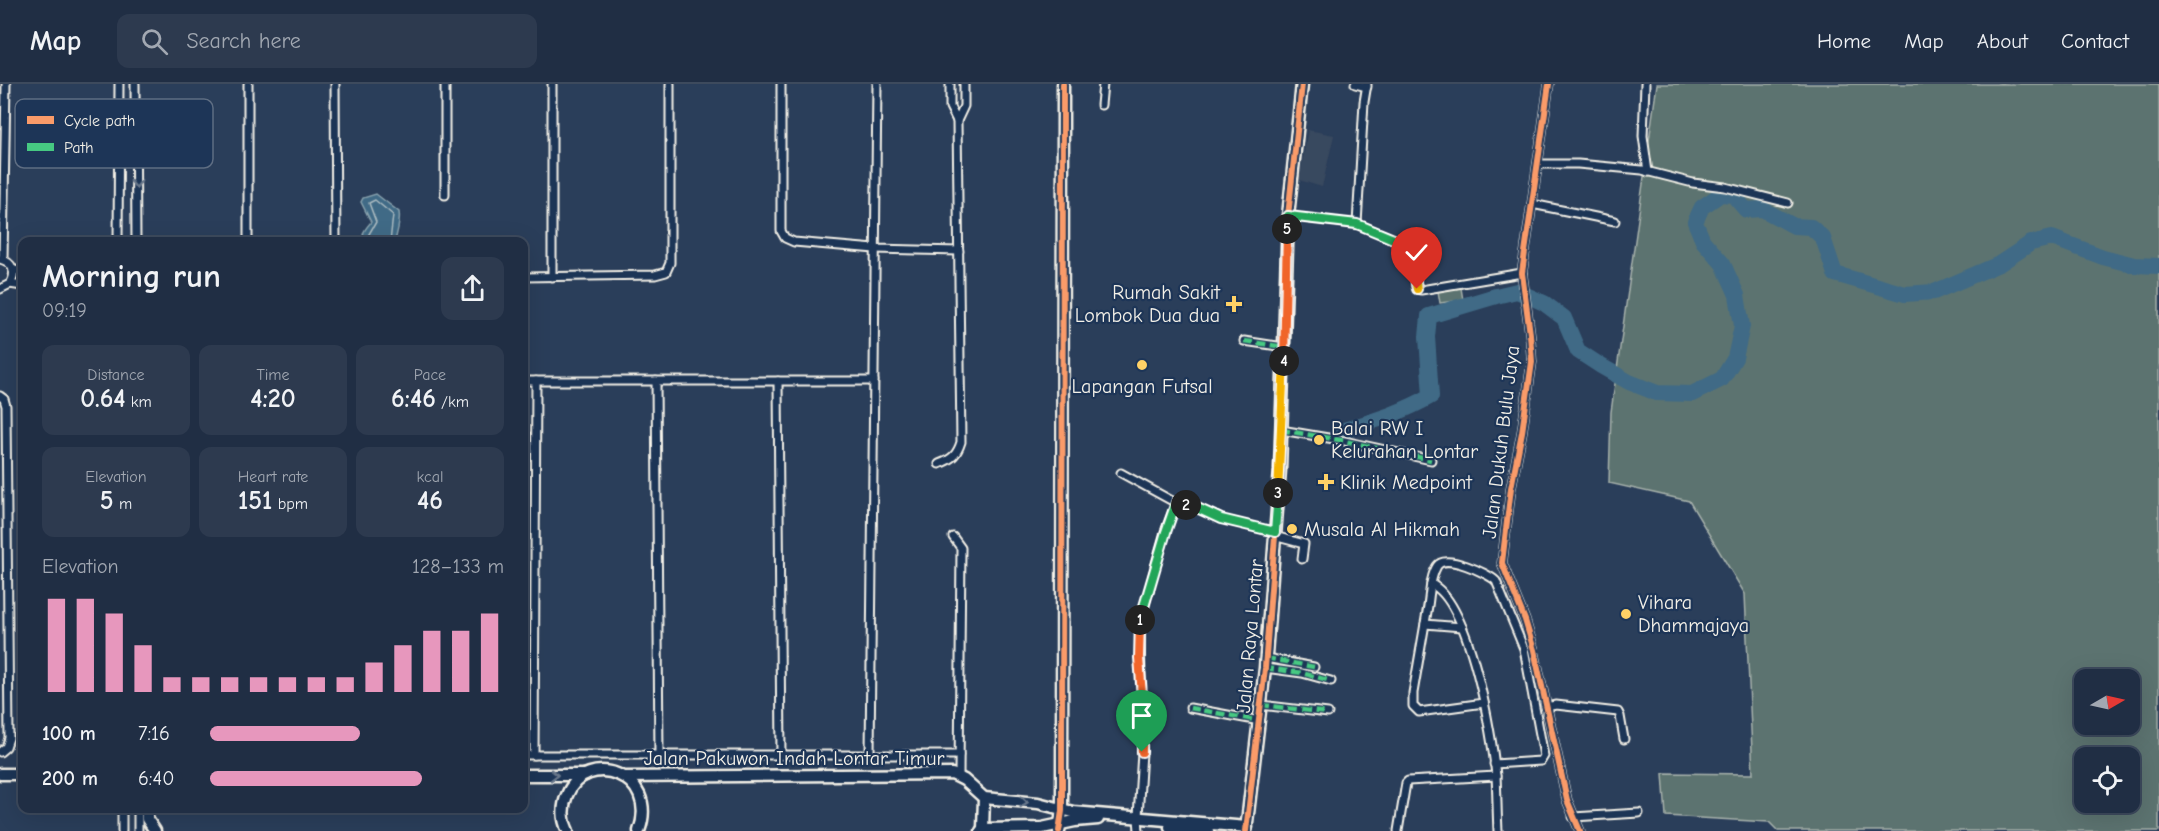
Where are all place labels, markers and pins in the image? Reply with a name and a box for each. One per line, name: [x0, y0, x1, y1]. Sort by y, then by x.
pin: 5: [1272, 214, 1302, 244]
pin: [1391, 227, 1442, 289]
place label: Rumah Sakit Lombok Dua dua: [1075, 281, 1221, 327]
marker: Rumah Sakit Lombok Dua dua: [1225, 295, 1243, 313]
pin: 4: [1269, 346, 1299, 376]
marker: Lapangan Futsal: [1135, 358, 1149, 372]
place label: Lapangan Futsal: [1071, 375, 1213, 398]
place label: Balai RW I Kelurahan Lontar: [1331, 417, 1478, 463]
marker: Balai RW I Kelurahan Lontar: [1312, 433, 1326, 447]
place label: Klinik Medpoint: [1340, 471, 1473, 494]
marker: Klinik Medpoint: [1317, 473, 1335, 491]
pin: 3: [1263, 478, 1293, 508]
pin: 2: [1171, 490, 1201, 520]
place label: Musala Al Hikmah: [1304, 518, 1460, 541]
marker: Musala Al Hikmah: [1285, 522, 1299, 536]
place label: Vihara Dhammajaya: [1638, 591, 1749, 637]
pin: 1: [1125, 605, 1155, 635]
marker: Vihara Dhammajaya: [1619, 607, 1633, 621]
pin: [1116, 690, 1167, 752]

